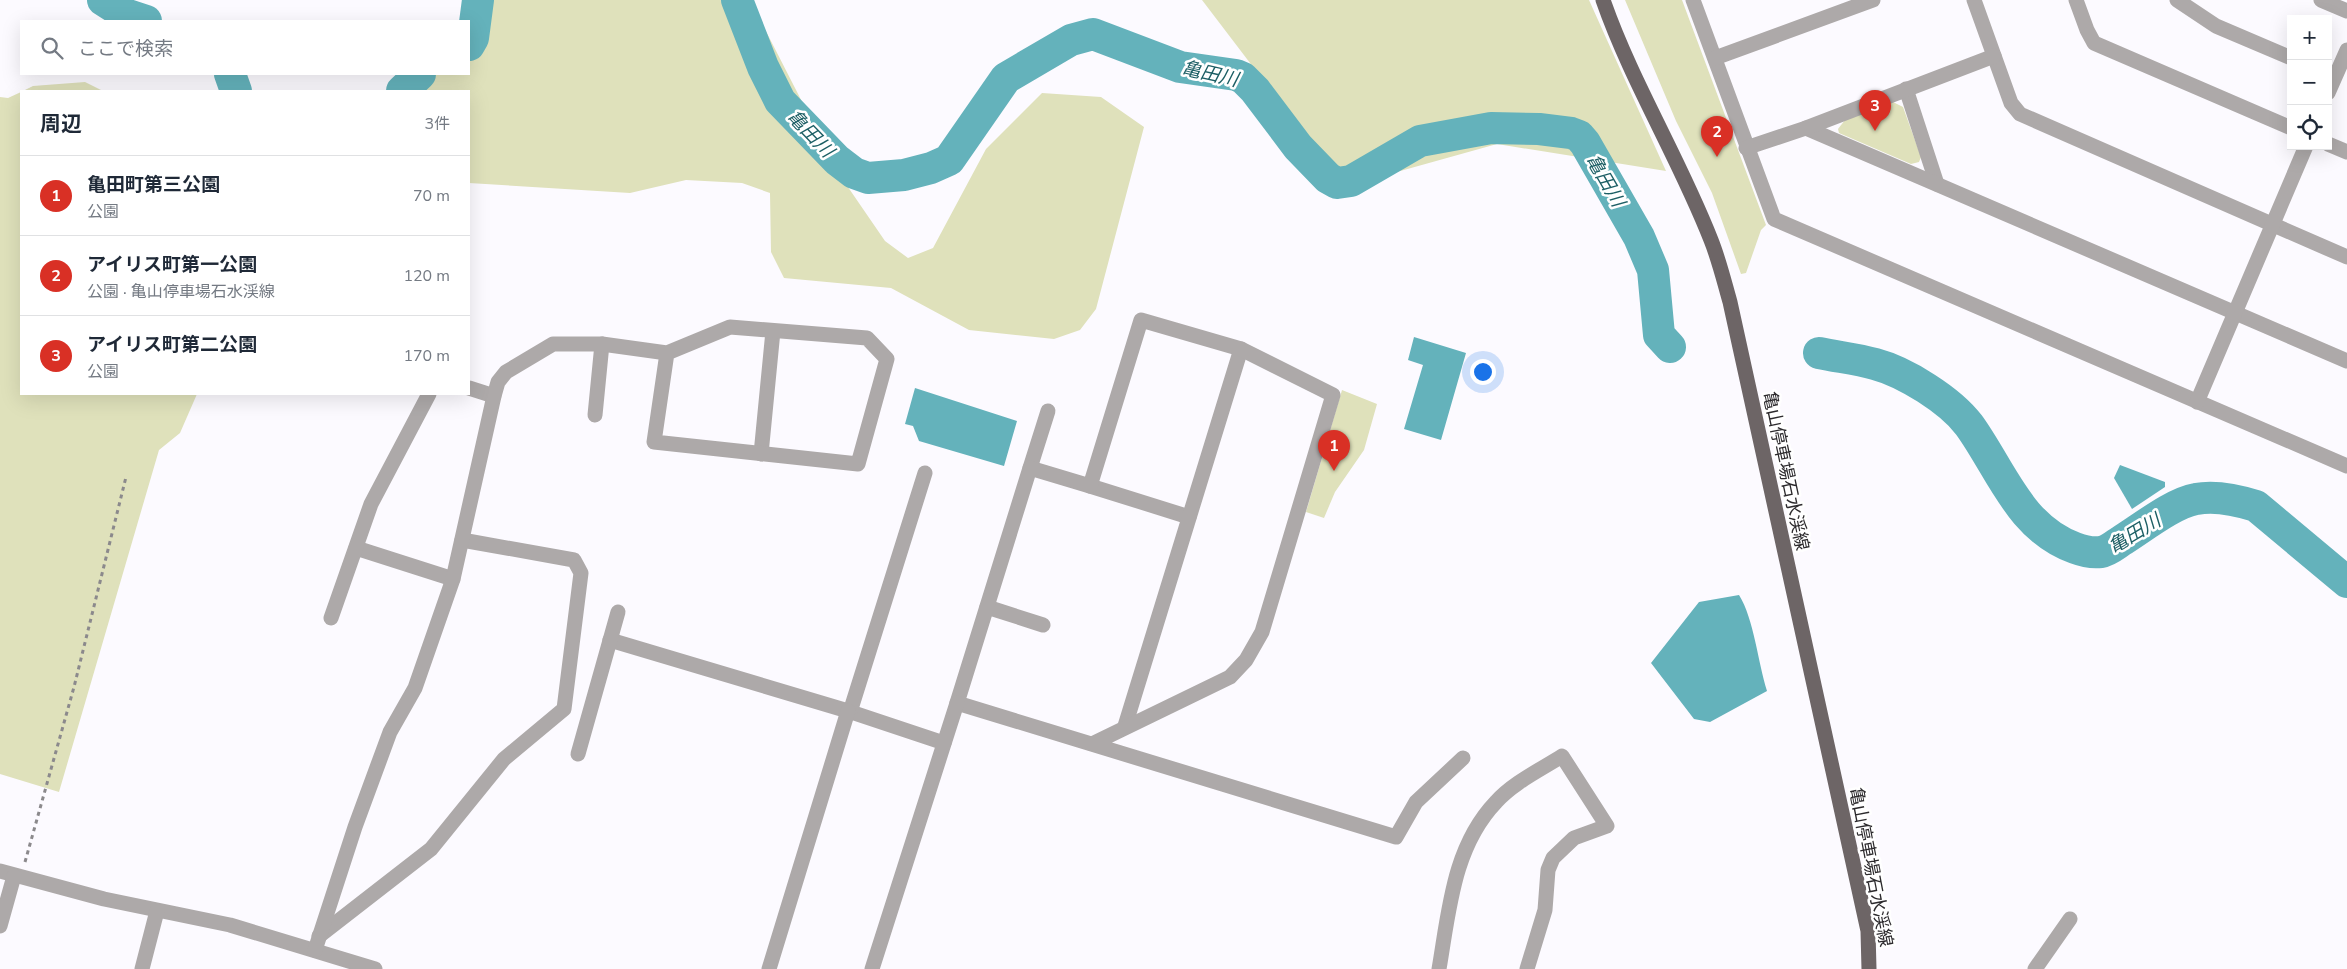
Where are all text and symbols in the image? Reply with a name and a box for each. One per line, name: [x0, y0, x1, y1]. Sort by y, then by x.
map controls: [2287, 15, 2332, 150]
button: +: [2287, 15, 2332, 60]
search box: [20, 20, 470, 75]
icon: search: [38, 34, 66, 62]
text: ここで検索: [78, 36, 173, 62]
water label: 亀田川: [1179, 55, 1242, 94]
button: −: [2287, 60, 2332, 105]
pin: 3: [1859, 90, 1891, 131]
water label: 亀田川: [781, 104, 841, 165]
button: locate: [2287, 105, 2332, 150]
text: 周辺: [40, 110, 82, 138]
text: 3件: [424, 113, 450, 135]
pin: 2: [1701, 116, 1733, 157]
water label: 亀田川: [1580, 149, 1632, 213]
text: 亀田町第三公園: [87, 172, 220, 198]
text: 1: [51, 185, 61, 207]
text: 70 m: [413, 185, 450, 207]
text: 公園: [87, 201, 119, 223]
text: アイリス町第一公園: [87, 252, 257, 278]
text: 2: [51, 265, 61, 287]
text: 120 m: [403, 265, 450, 287]
text: 公園 · 亀山停車場石水渓線: [87, 281, 275, 303]
text: アイリス町第二公園: [87, 332, 257, 358]
text: 3: [51, 345, 61, 367]
text: 170 m: [403, 345, 450, 367]
your location: [1470, 359, 1496, 385]
text: 公園: [87, 361, 119, 383]
street label: 亀山停車場石水渓線: [1757, 389, 1815, 553]
pin: 1: [1318, 430, 1350, 471]
water label: 亀田川: [2103, 507, 2167, 560]
street label: 亀山停車場石水渓線: [1844, 785, 1898, 949]

